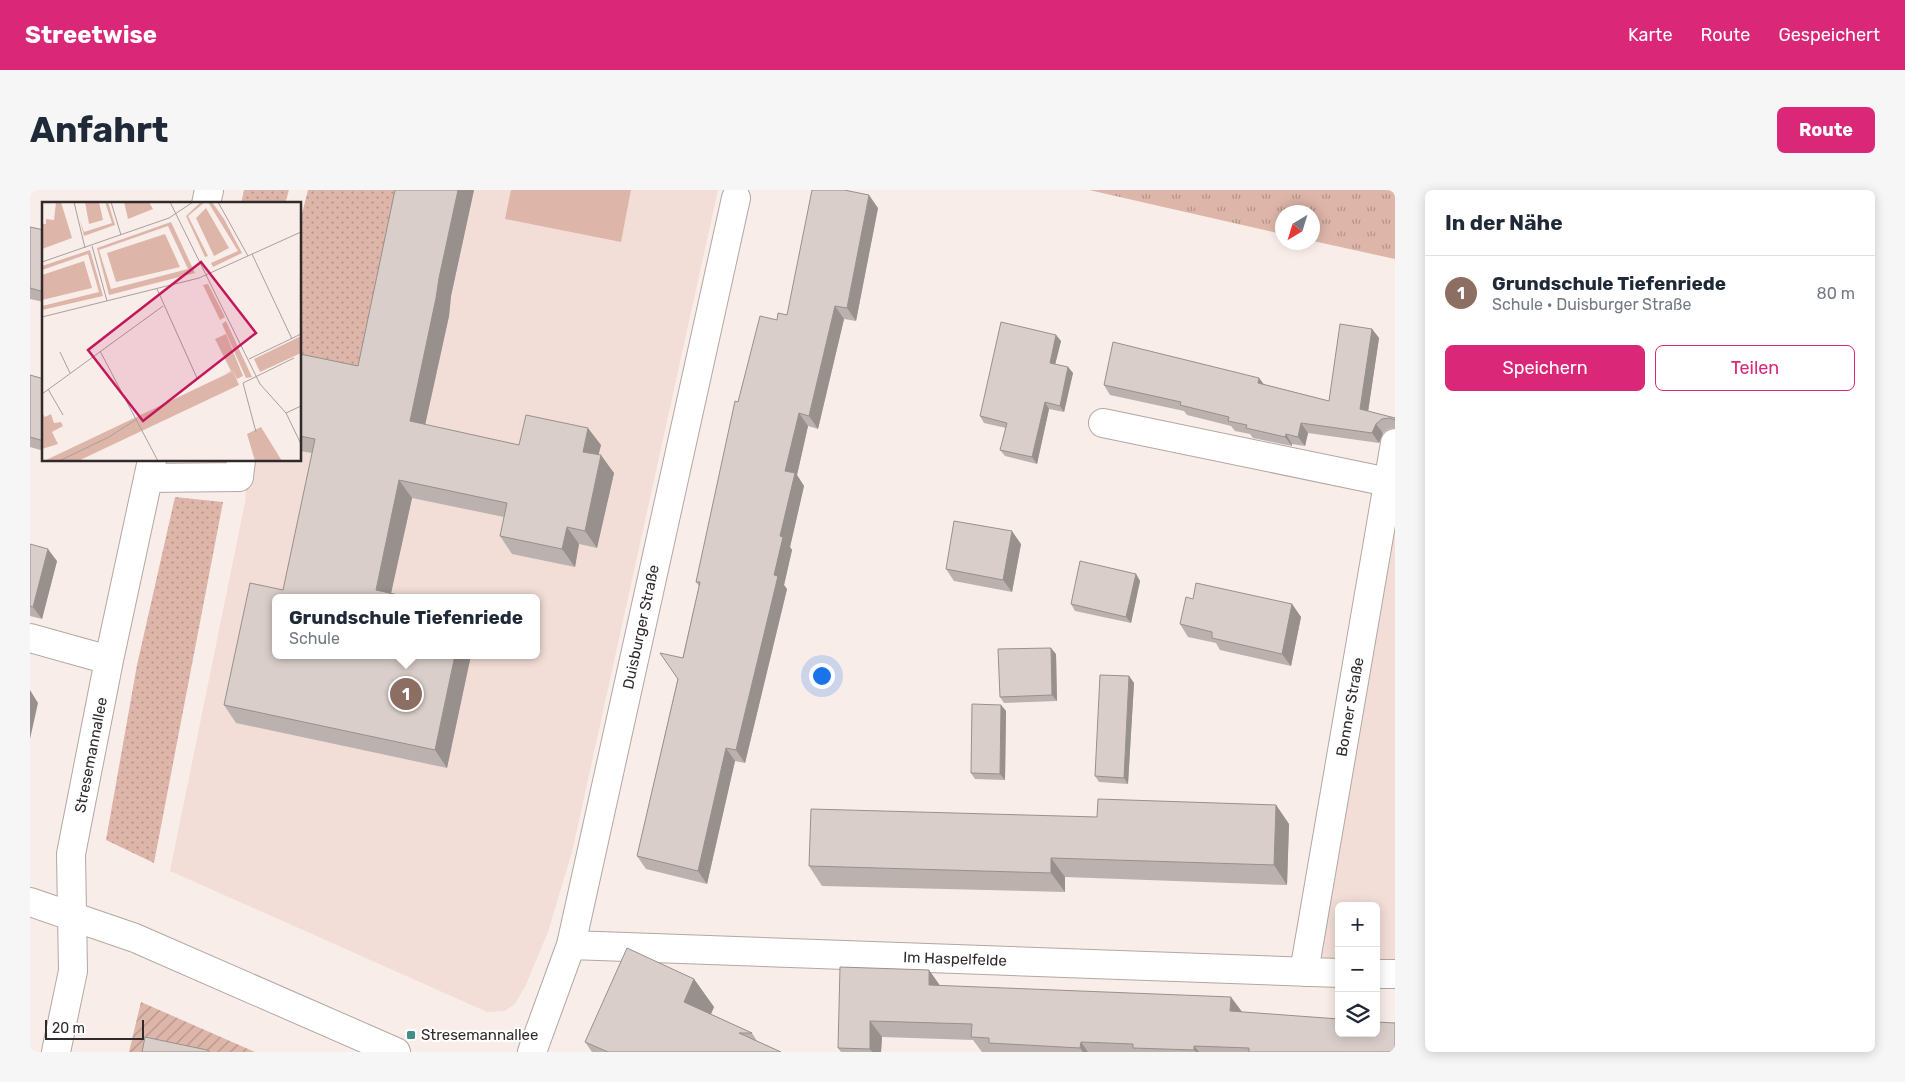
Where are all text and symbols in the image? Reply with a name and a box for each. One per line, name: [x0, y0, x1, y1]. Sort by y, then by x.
text: Streetwise: [25, 21, 157, 49]
text: Karte: [1628, 24, 1672, 46]
text: Route: [1700, 24, 1750, 46]
text: Gespeichert: [1778, 24, 1880, 46]
button: Route: [1777, 107, 1875, 153]
text: Anfahrt: [30, 109, 168, 151]
inset map: [42, 202, 301, 461]
north arrow: [1275, 205, 1320, 250]
text: In der Nähe: [1445, 210, 1563, 235]
text: Grundschule Tiefenriede: [1492, 272, 1726, 295]
text: 1: [1457, 284, 1465, 303]
text: 80 m: [1817, 284, 1855, 303]
text: Schule · Duisburger Straße: [1492, 295, 1691, 314]
button: Speichern: [1445, 345, 1645, 391]
button: Teilen: [1655, 345, 1855, 391]
street label: Duisburger Straße: [619, 563, 663, 691]
popup: [272, 594, 540, 659]
text: Grundschule Tiefenriede: [289, 606, 523, 629]
text: Schule: [289, 629, 340, 648]
street label: Bonner Straße: [1332, 656, 1368, 758]
your location: [809, 663, 835, 689]
pin: 1: [390, 675, 422, 713]
street label: Stresemannallee: [71, 696, 111, 814]
map controls: [1335, 902, 1380, 1037]
button: +: [1335, 902, 1380, 947]
button: −: [1335, 947, 1380, 992]
street label: Im Haspelfelde: [903, 948, 1007, 970]
button: layers: [1335, 992, 1380, 1037]
scale bar: [45, 1017, 144, 1040]
text: 20 m: [52, 1020, 85, 1037]
place label: Stresemannallee: [421, 1026, 538, 1044]
marker: Stresemannallee: [405, 1029, 417, 1041]

